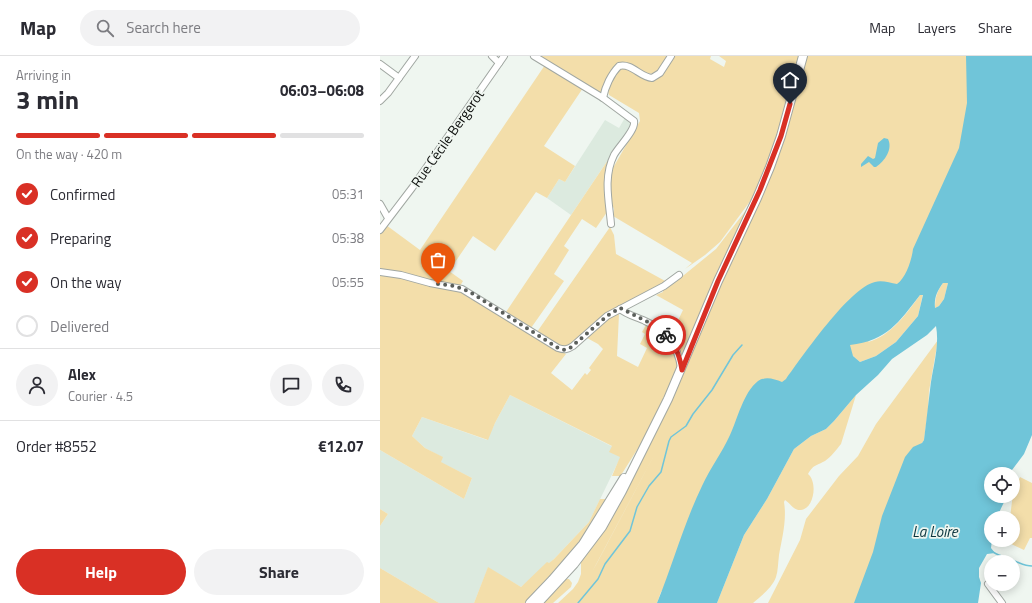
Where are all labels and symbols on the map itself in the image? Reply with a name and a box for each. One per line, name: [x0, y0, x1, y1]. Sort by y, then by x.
pin: [773, 63, 807, 104]
street label: Rue Cécile Bergerot: [405, 85, 489, 191]
pin: [421, 243, 455, 284]
courier: [646, 315, 686, 355]
water label: La Loire: [912, 520, 959, 543]

